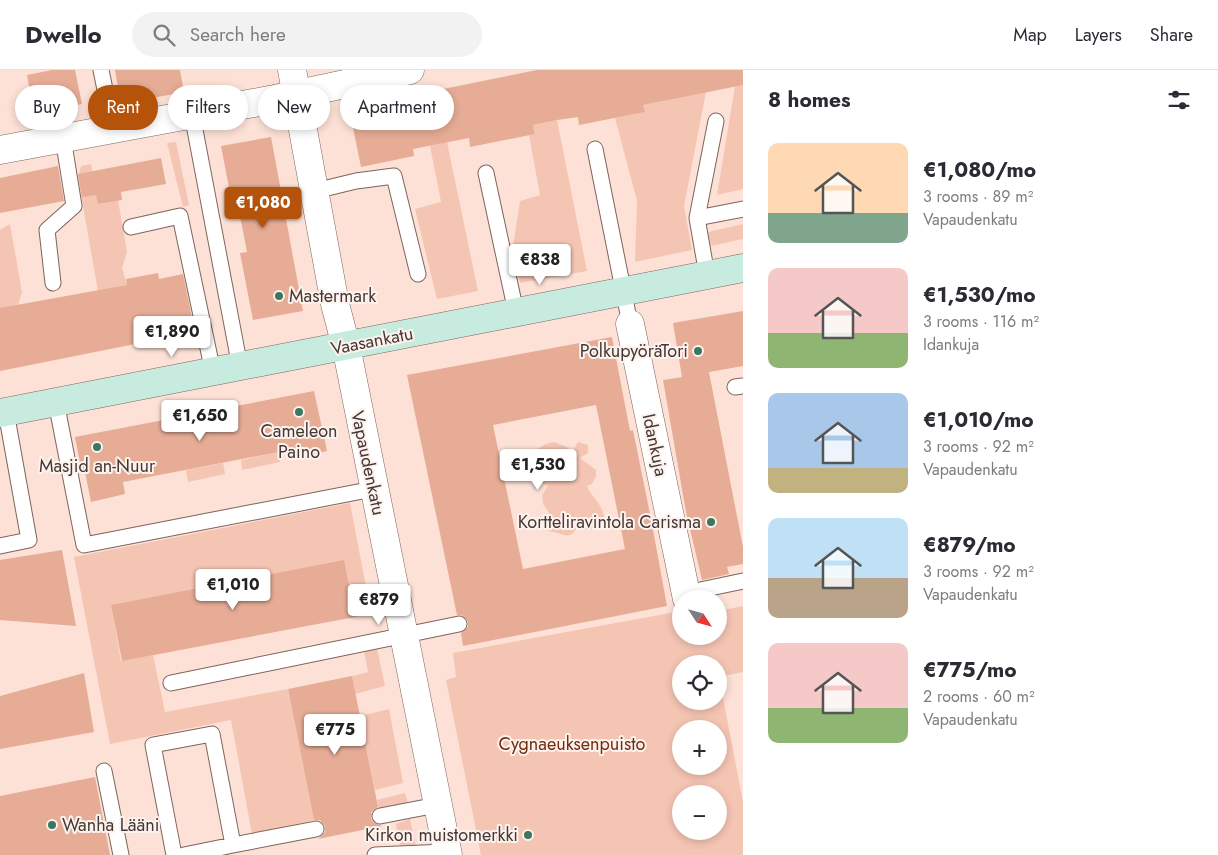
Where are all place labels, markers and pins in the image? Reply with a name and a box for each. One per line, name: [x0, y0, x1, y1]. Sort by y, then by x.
pin: €1,080: [222, 186, 304, 229]
pin: €838: [510, 244, 570, 286]
place label: Mastermark: [289, 283, 376, 309]
marker: Mastermark: [273, 290, 285, 302]
pin: €1,890: [131, 316, 213, 358]
place label: PolkupyöräTori: [580, 338, 688, 364]
marker: PolkupyöräTori: [692, 345, 704, 357]
pin: €1,650: [159, 400, 241, 442]
marker: Cameleon Paino: [293, 406, 305, 418]
place label: Cameleon Paino: [261, 418, 338, 465]
marker: Masjid an-Nuur: [91, 441, 103, 453]
pin: €1,530: [497, 448, 579, 491]
place label: Masjid an-Nuur: [39, 453, 156, 479]
place label: Kortteliravintola Carisma: [518, 509, 701, 535]
marker: Kortteliravintola Carisma: [705, 516, 717, 528]
pin: €1,010: [192, 568, 274, 611]
pin: €879: [349, 584, 409, 626]
pin: €775: [305, 714, 365, 756]
place label: Wanha Lääni: [62, 812, 159, 838]
marker: Wanha Lääni: [46, 819, 58, 831]
place label: Kirkon muistomerkki: [365, 822, 518, 848]
marker: Kirkon muistomerkki: [522, 829, 534, 841]

